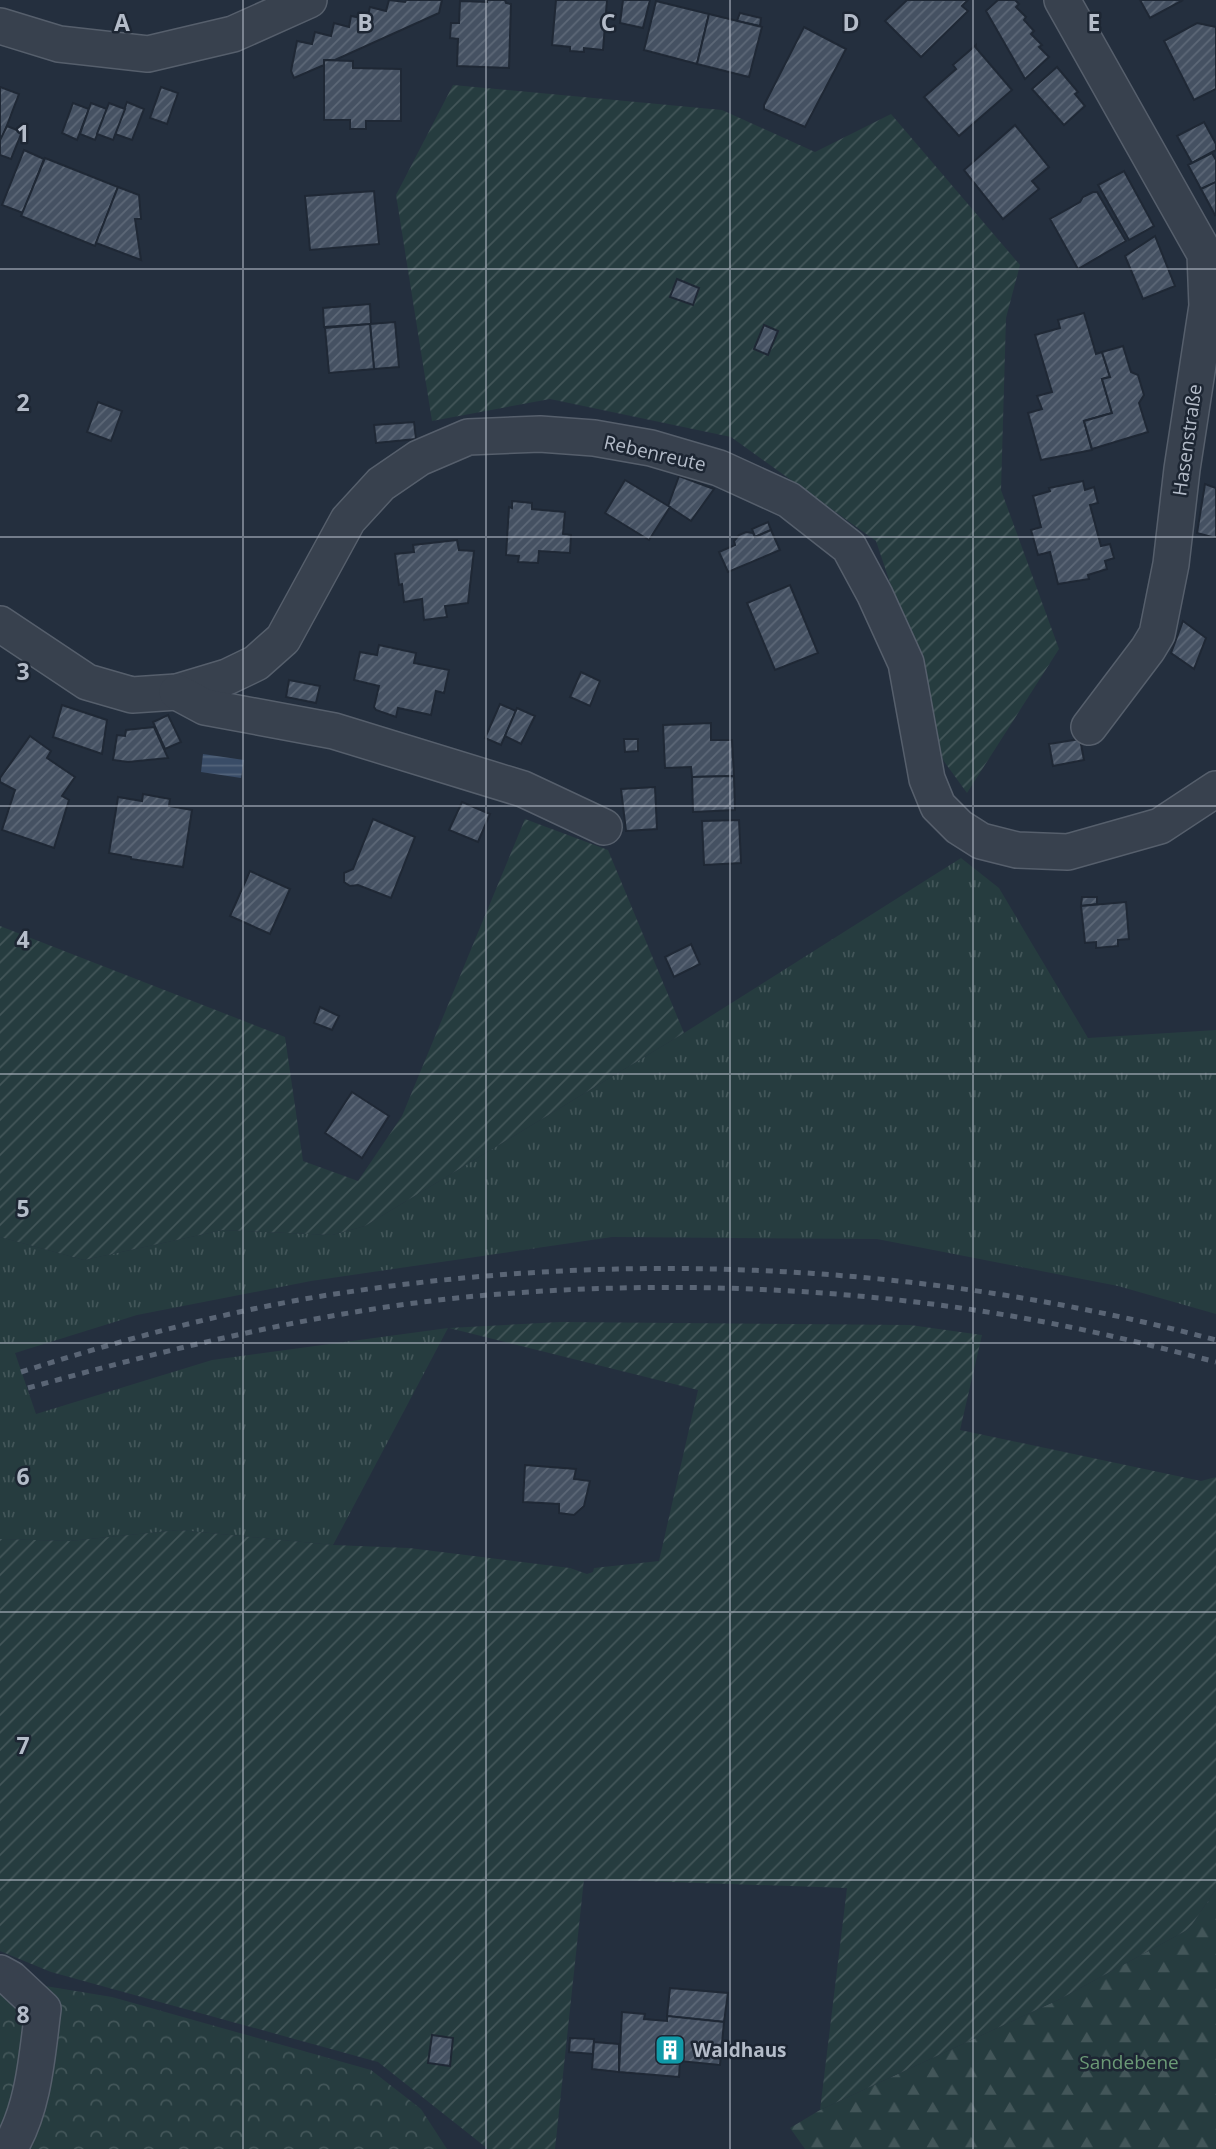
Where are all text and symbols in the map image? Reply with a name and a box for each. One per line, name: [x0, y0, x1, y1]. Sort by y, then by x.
text: A: [114, 6, 130, 38]
text: B: [357, 6, 373, 38]
text: C: [601, 6, 615, 38]
text: D: [842, 6, 860, 38]
text: E: [1088, 6, 1100, 38]
text: 1: [16, 117, 30, 149]
street label: Hasenstraße: [1166, 382, 1208, 498]
text: 2: [16, 386, 30, 418]
street label: Rebenreute: [601, 429, 709, 477]
text: 3: [16, 655, 30, 687]
text: 4: [16, 923, 30, 955]
text: 5: [16, 1192, 30, 1224]
text: 6: [16, 1460, 30, 1492]
text: 7: [16, 1729, 30, 1761]
text: 8: [16, 1998, 30, 2030]
building icon: Waldhaus: [653, 2033, 687, 2067]
place label: Waldhaus: [693, 2037, 787, 2063]
park label: Sandebene: [1079, 2049, 1179, 2075]

